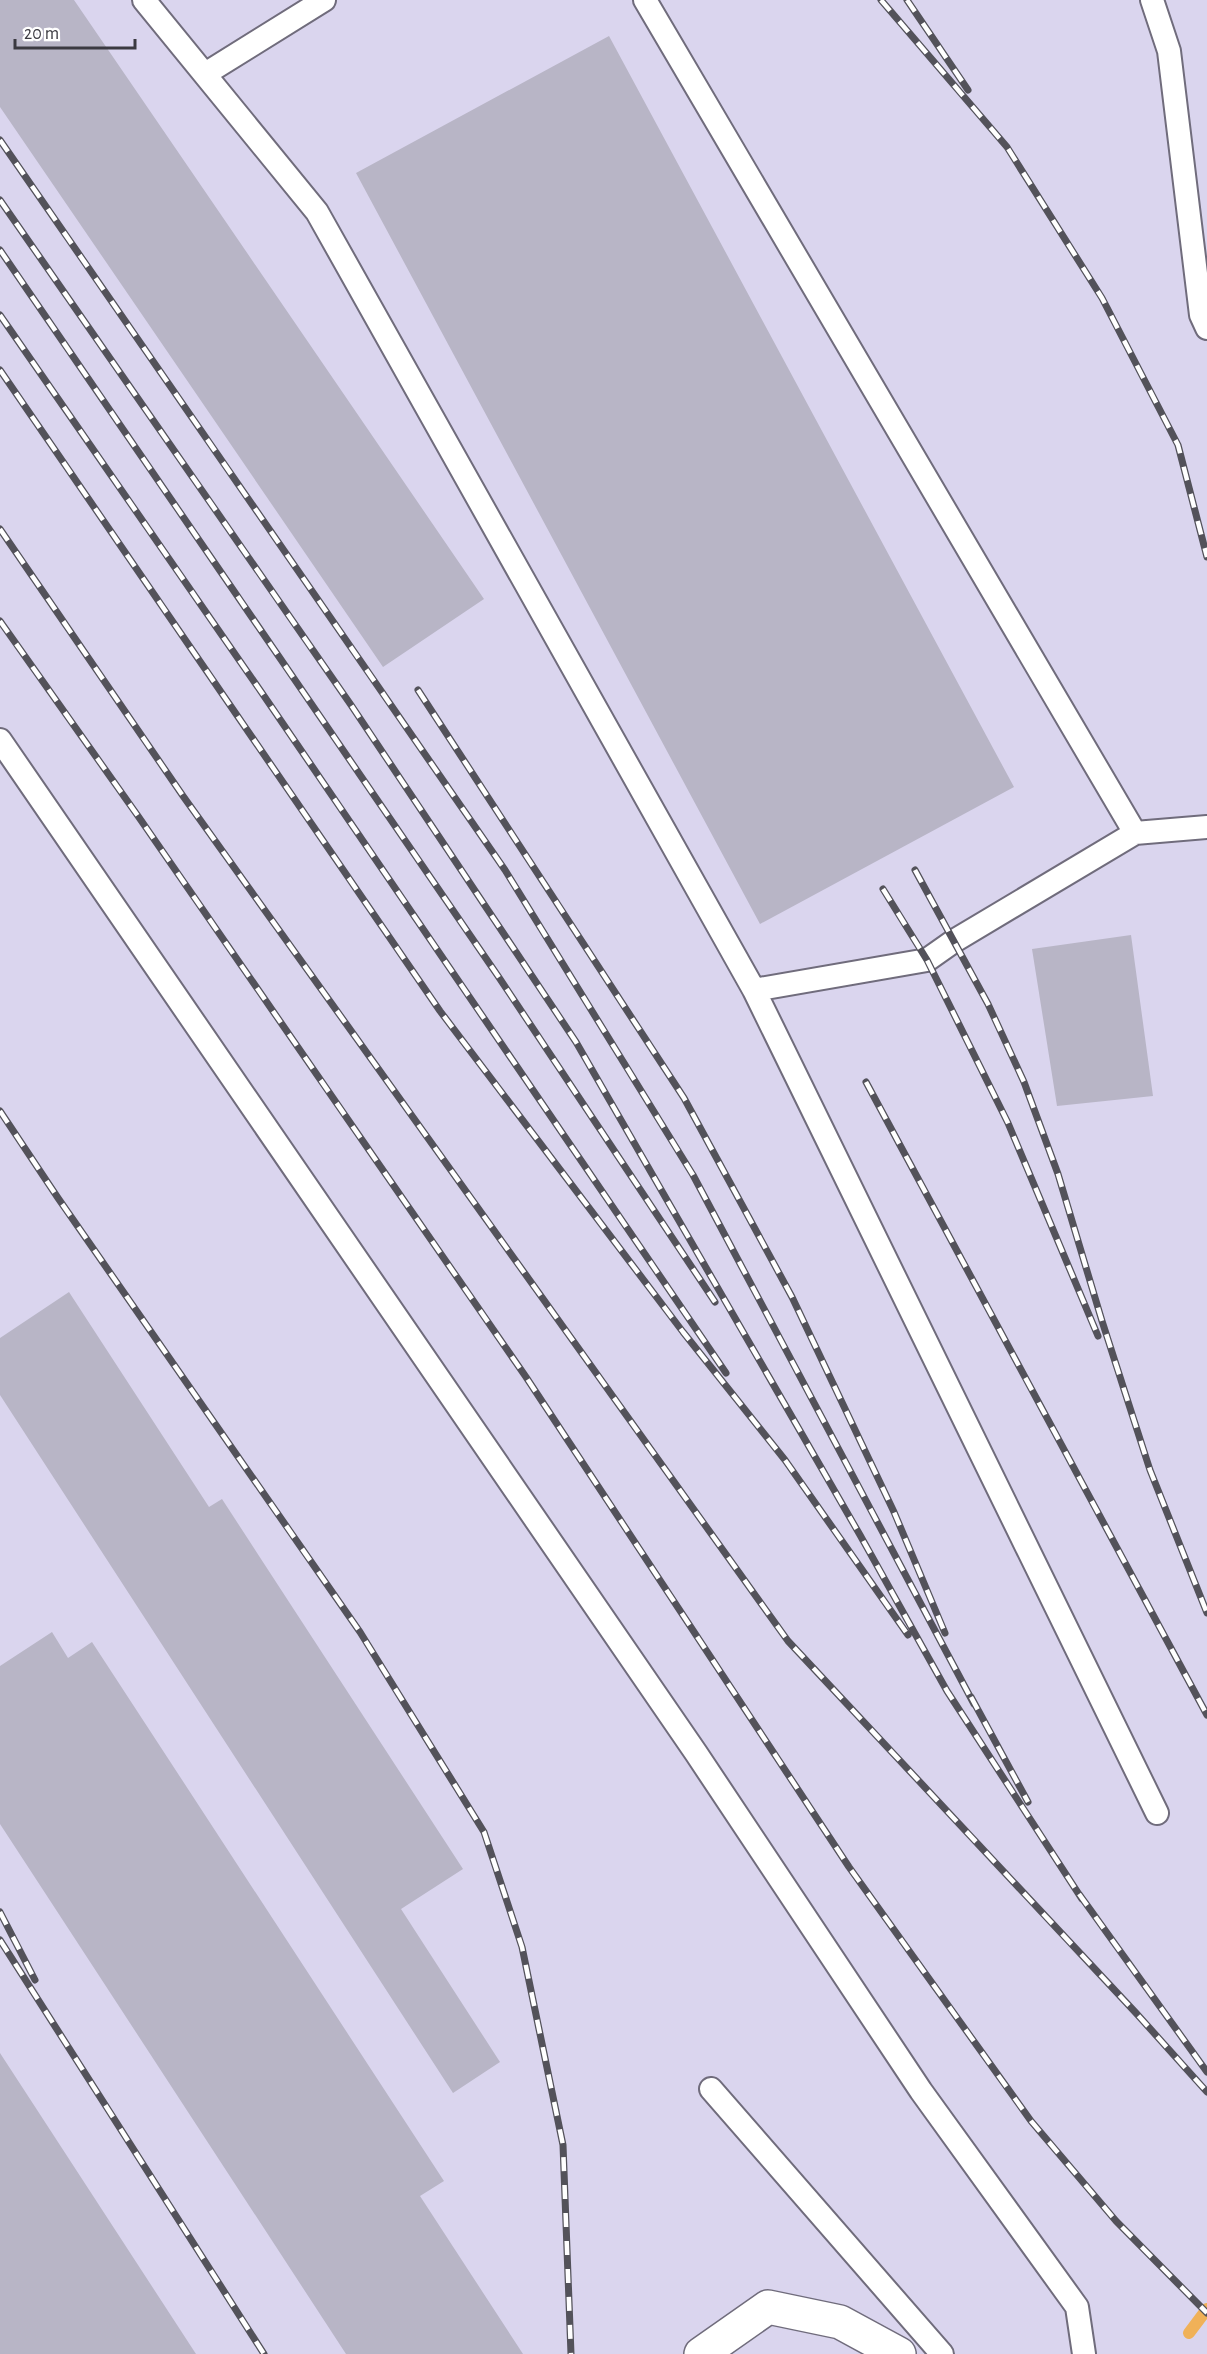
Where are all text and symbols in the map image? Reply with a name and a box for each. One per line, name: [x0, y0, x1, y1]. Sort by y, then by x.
scale bar: [15, 12, 135, 50]
text: 20 m: [24, 25, 59, 43]

